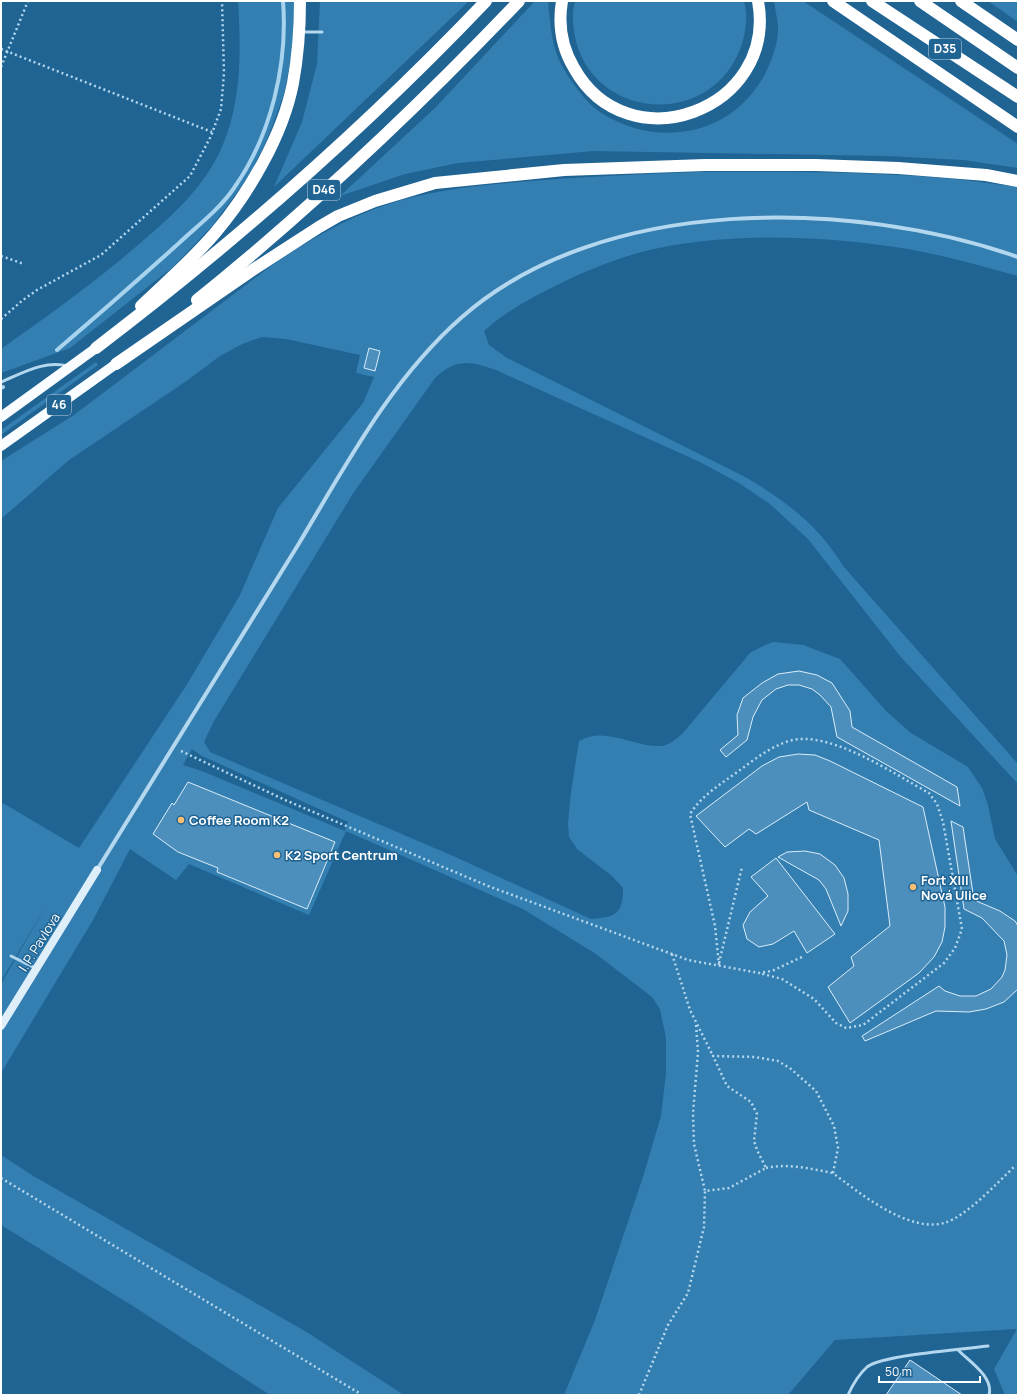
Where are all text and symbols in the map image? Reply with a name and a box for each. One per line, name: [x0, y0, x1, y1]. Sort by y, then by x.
road number: D35: [929, 39, 961, 59]
road number: D46: [308, 180, 340, 200]
road number: 46: [47, 395, 71, 415]
place label: Coffee Room K2: [189, 811, 289, 829]
marker: Coffee Room K2: [176, 815, 186, 825]
place label: K2 Sport Centrum: [285, 846, 398, 864]
marker: K2 Sport Centrum: [272, 850, 282, 860]
place label: Fort XIII Nová Ulice: [921, 871, 987, 904]
marker: Fort XIII Nová Ulice: [908, 882, 918, 892]
street label: I. P. Pavlova: [14, 909, 64, 975]
scale bar: [879, 1358, 980, 1384]
text: 50 m: [885, 1363, 912, 1380]

